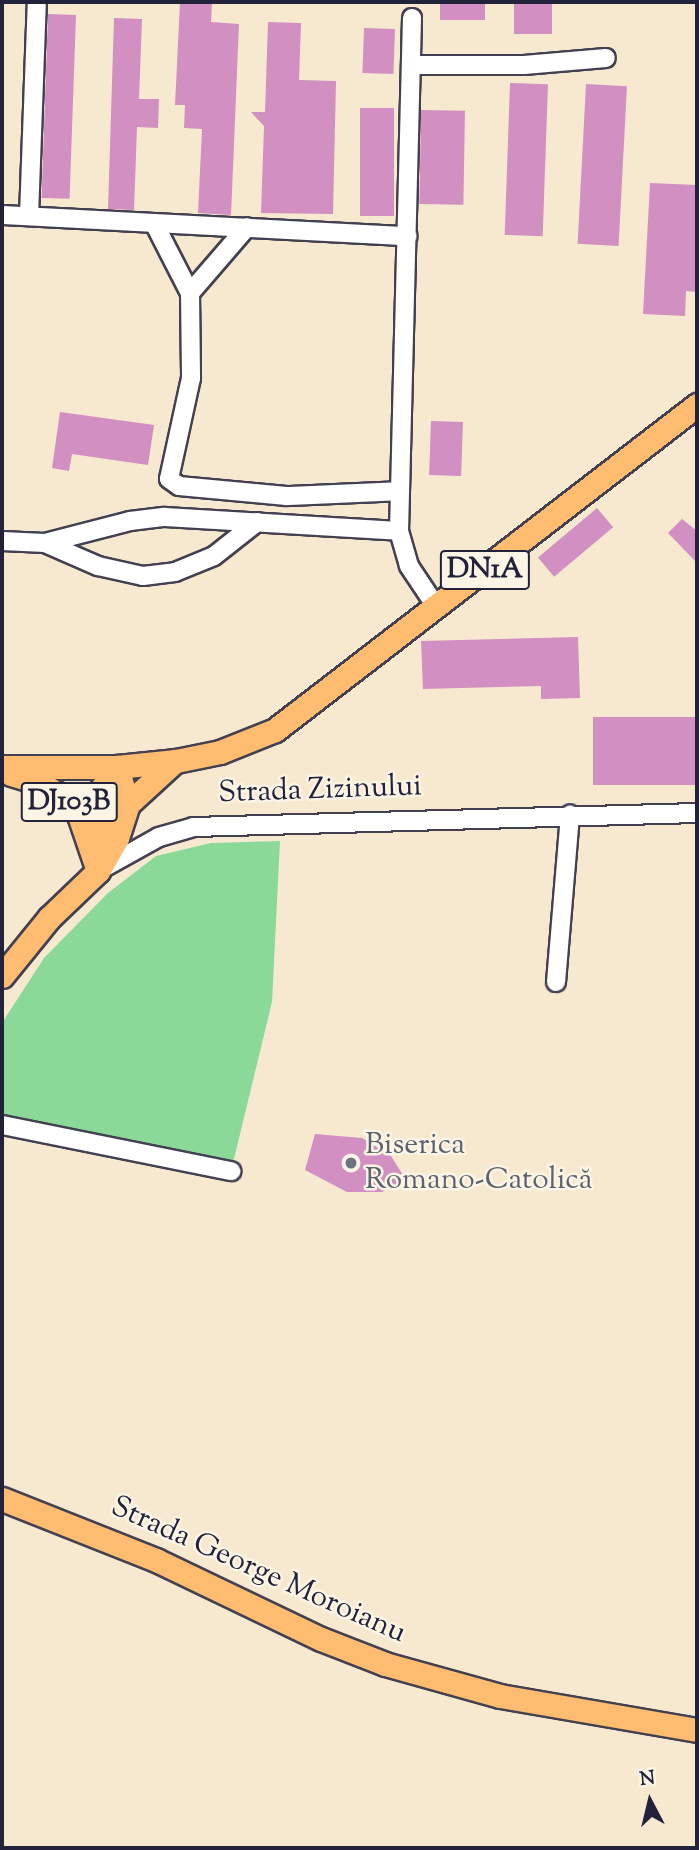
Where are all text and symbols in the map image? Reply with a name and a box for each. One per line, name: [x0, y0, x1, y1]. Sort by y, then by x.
road number: DN1A: [440, 546, 530, 594]
street label: Strada Zizinului: [218, 769, 422, 813]
road number: DJ103B: [20, 778, 118, 826]
place label: Biserica Romano-Catolică: [365, 1128, 593, 1198]
marker: Biserica Romano-Catolică: [343, 1155, 359, 1171]
street label: Strada George Moroianu: [105, 1490, 411, 1652]
text: N: [638, 1765, 657, 1794]
north arrow: [615, 1766, 685, 1836]

